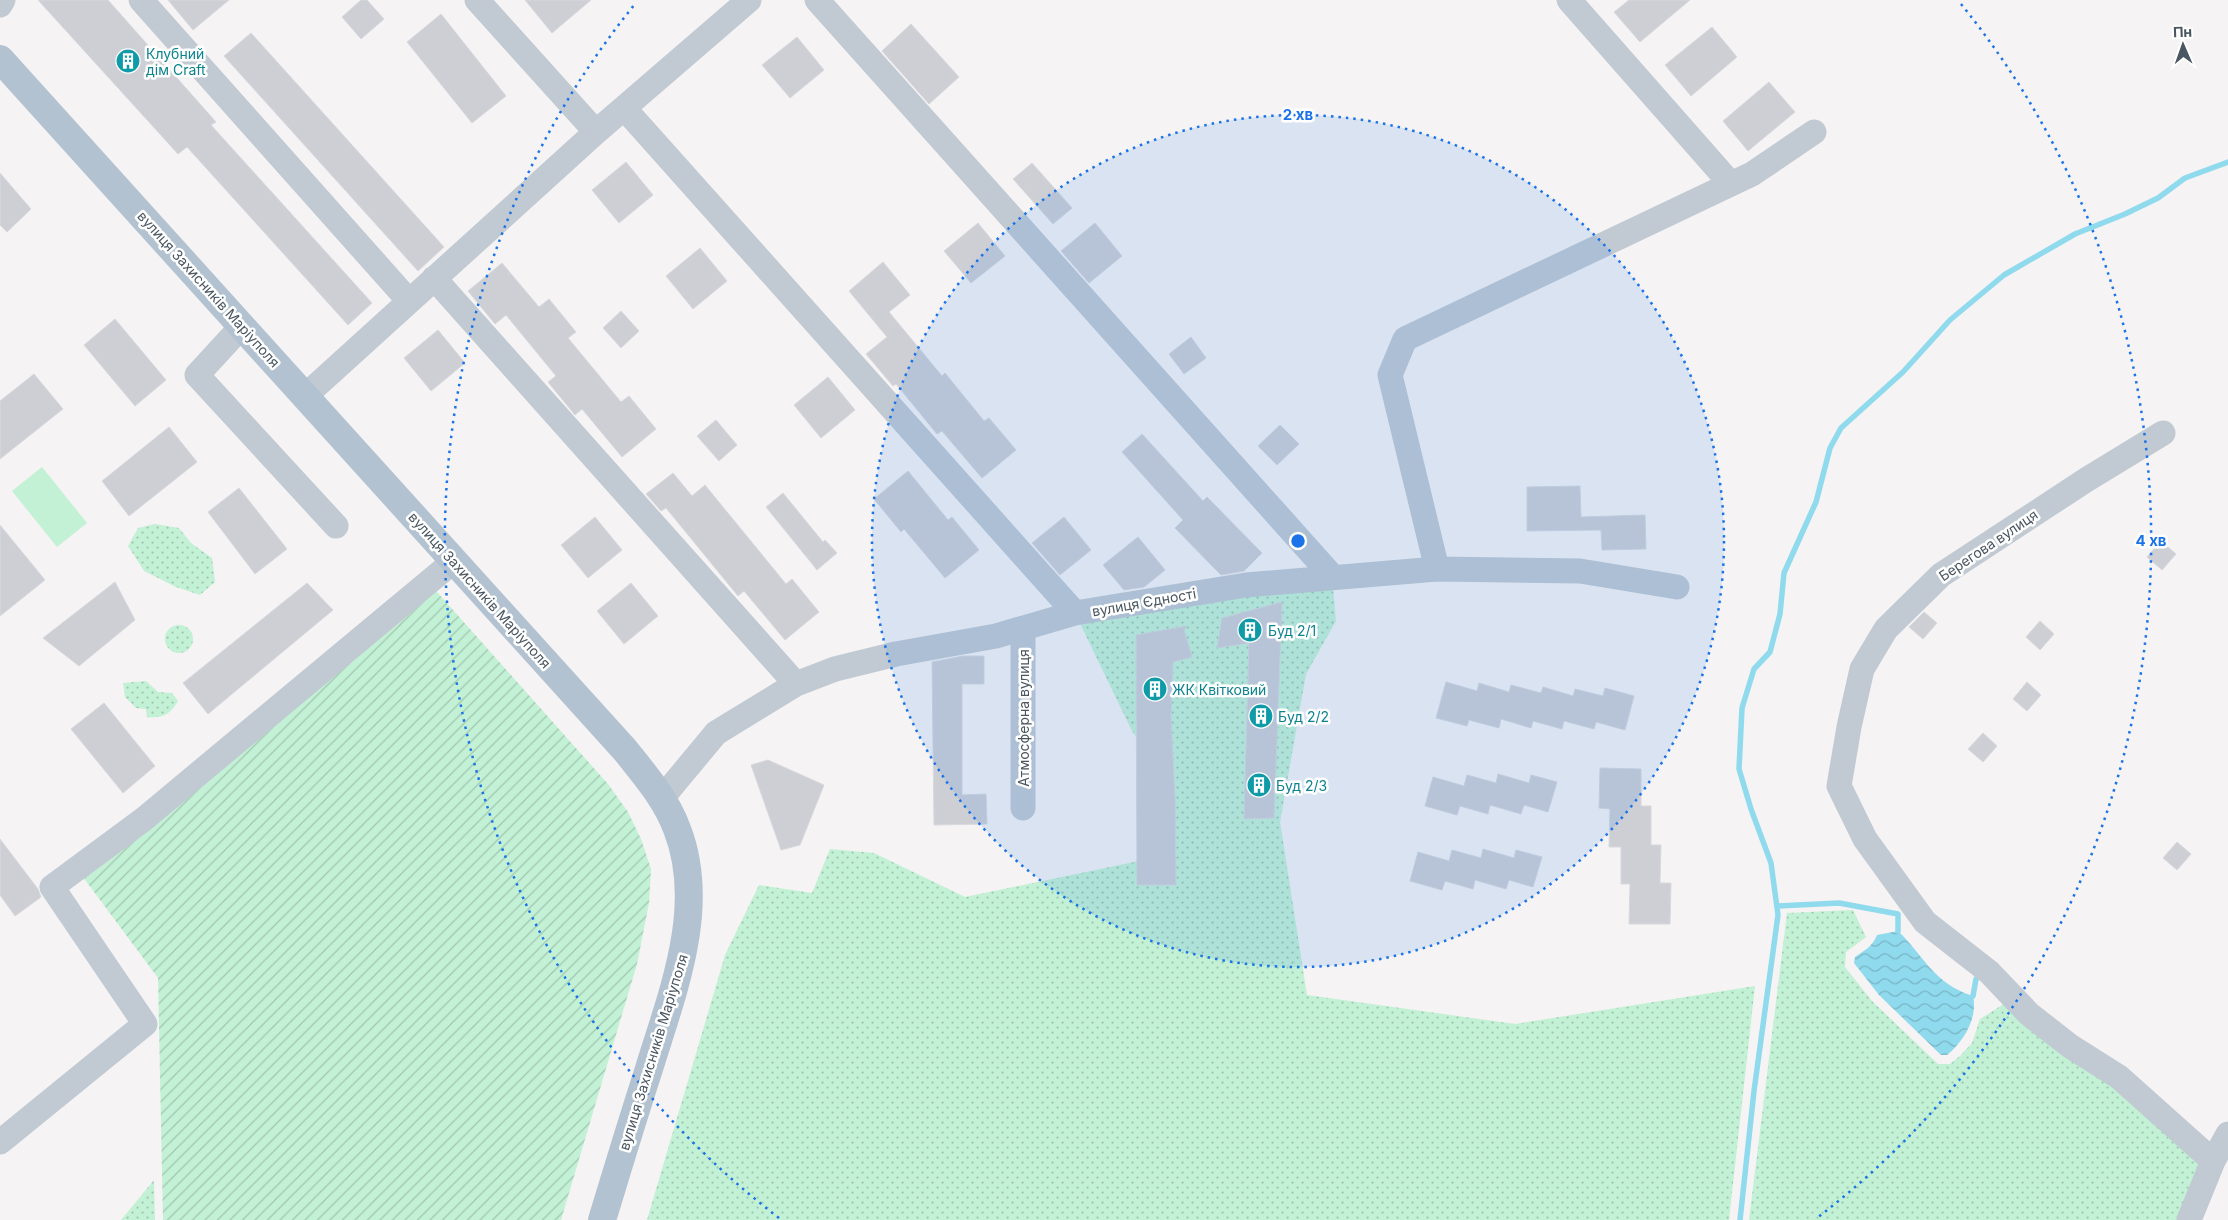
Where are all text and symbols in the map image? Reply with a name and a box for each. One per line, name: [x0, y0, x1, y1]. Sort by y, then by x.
north arrow: [2158, 20, 2208, 70]
text: Пн: [2173, 23, 2192, 40]
place label: Клубний дім Craft: [146, 45, 206, 78]
building icon: Клубний дім Craft: [115, 48, 141, 74]
text: 2 хв: [1283, 105, 1314, 124]
street label: вулиця Захисників Маріуполя: [134, 207, 284, 371]
street label: Берегова вулиця: [1935, 506, 2041, 584]
street label: вулиця Захисників Маріуполя: [405, 508, 555, 672]
text: 4 хв: [2135, 531, 2167, 550]
centre of rings: [1289, 532, 1307, 550]
street label: вулиця Єдності: [1091, 584, 1197, 620]
building icon: Буд 2/1: [1237, 617, 1263, 643]
place label: Буд 2/1: [1268, 622, 1316, 639]
street label: Атмосферна вулиця: [1015, 649, 1032, 787]
building icon: ЖК Квітковий: [1142, 676, 1168, 702]
place label: ЖК Квітковий: [1172, 681, 1266, 698]
building icon: Буд 2/2: [1248, 703, 1274, 729]
place label: Буд 2/2: [1278, 708, 1329, 725]
building icon: Буд 2/3: [1246, 772, 1272, 798]
place label: Буд 2/3: [1276, 777, 1327, 794]
street label: вулиця Захисників Маріуполя: [615, 952, 691, 1152]

